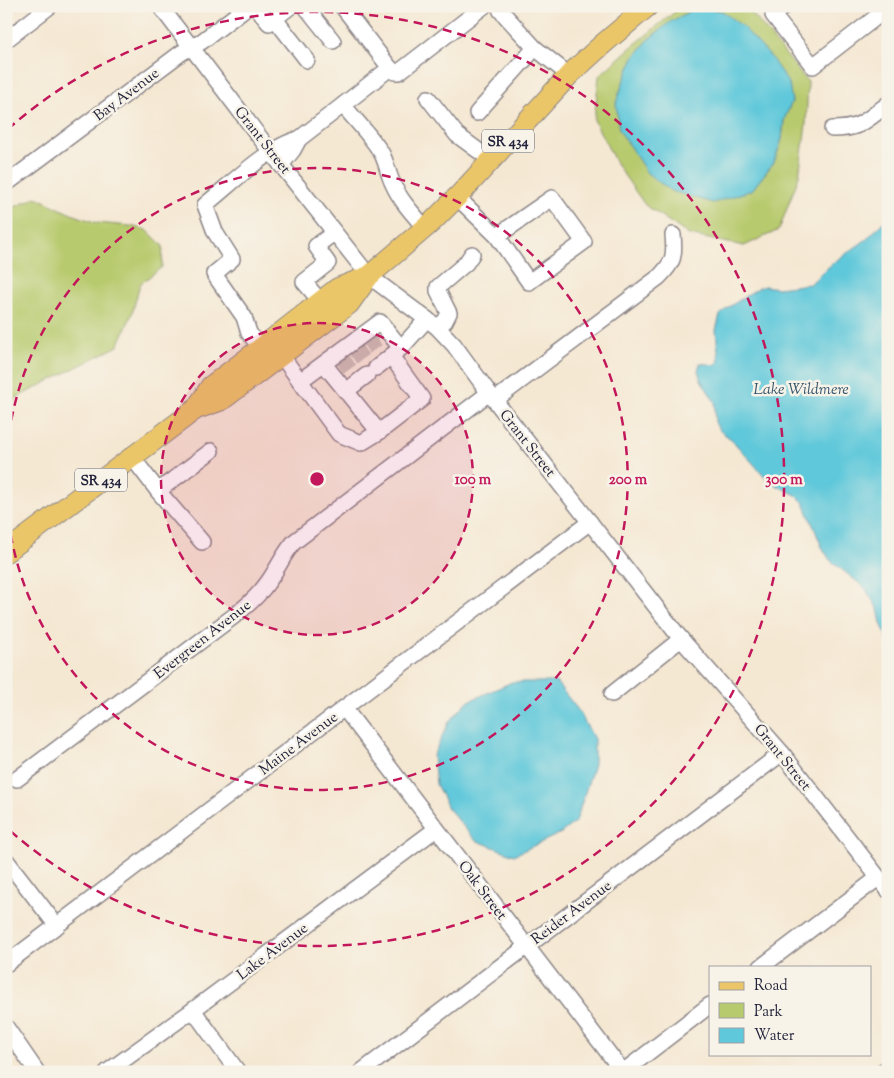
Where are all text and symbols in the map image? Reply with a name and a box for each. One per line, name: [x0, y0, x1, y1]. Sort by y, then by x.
street label: Bay Avenue: [90, 64, 164, 127]
street label: Grant Street: [229, 103, 295, 179]
road number: SR 434: [482, 130, 534, 152]
water label: Lake Wildmere: [753, 379, 849, 402]
street label: Grant Street: [494, 406, 560, 482]
road number: SR 434: [75, 468, 127, 492]
centre of rings: [308, 470, 326, 488]
text: 100 m: [455, 470, 492, 491]
text: 200 m: [609, 470, 648, 491]
text: 300 m: [765, 470, 803, 491]
street label: Evergreen Avenue: [150, 596, 256, 685]
street label: Maine Avenue: [255, 708, 343, 781]
street label: Grant Street: [748, 720, 815, 796]
street label: Oak Street: [452, 857, 511, 925]
street label: Reider Avenue: [527, 876, 616, 950]
street label: Lake Avenue: [233, 918, 313, 986]
legend: [709, 966, 872, 1056]
text: Road: [754, 976, 788, 997]
text: Park: [754, 1002, 783, 1023]
text: Water: [754, 1026, 795, 1047]

